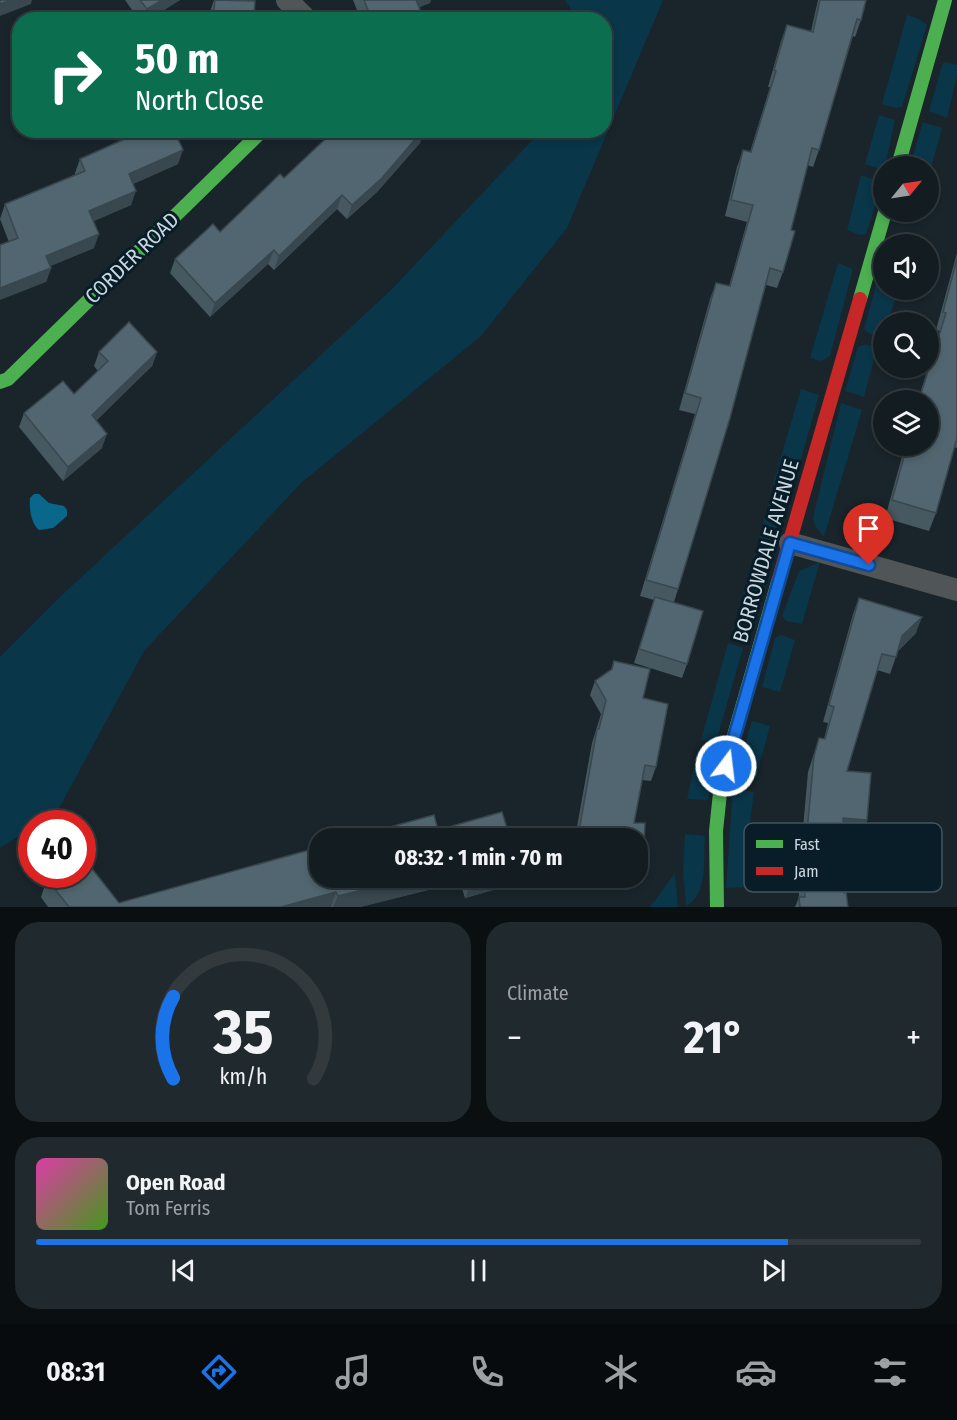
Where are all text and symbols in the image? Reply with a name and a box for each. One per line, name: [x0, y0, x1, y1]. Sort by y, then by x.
text: 50 m: [135, 34, 219, 84]
icon: right: [36, 36, 114, 114]
text: North Close: [135, 85, 264, 117]
north arrow: [873, 156, 939, 222]
map controls: [873, 156, 939, 456]
street label: CORDER ROAD: [80, 207, 184, 309]
button: sound: [873, 234, 939, 300]
button: search: [873, 312, 939, 378]
button: layers: [873, 390, 939, 456]
street label: BORROWDALE AVENUE: [727, 456, 805, 646]
pin: [843, 503, 894, 565]
icon: arrive: [852, 512, 885, 545]
position arrow: [694, 734, 758, 798]
speed limit sign: 40: [18, 810, 96, 888]
legend: [744, 823, 942, 892]
text: Fast: [794, 835, 821, 854]
text: 08:32 · 1 min · 70 m: [394, 844, 563, 871]
text: Jam: [794, 862, 819, 881]
text: Climate: [507, 981, 569, 1005]
text: 35: [212, 995, 273, 1070]
text: 21°: [684, 1011, 744, 1065]
text: −: [507, 1018, 522, 1058]
text: +: [906, 1018, 921, 1058]
text: km/h: [219, 1064, 267, 1090]
text: Open Road: [126, 1169, 226, 1196]
text: Tom Ferris: [126, 1196, 210, 1220]
icon: previous: [167, 1254, 200, 1287]
icon: pause: [462, 1254, 495, 1287]
icon: next: [757, 1254, 790, 1287]
icon: directions: [198, 1351, 240, 1393]
icon: music: [332, 1351, 374, 1393]
icon: phone: [466, 1351, 508, 1393]
icon: climate: [600, 1351, 642, 1393]
icon: car: [735, 1351, 777, 1393]
icon: filters: [869, 1351, 911, 1393]
text: 08:31: [46, 1356, 105, 1388]

